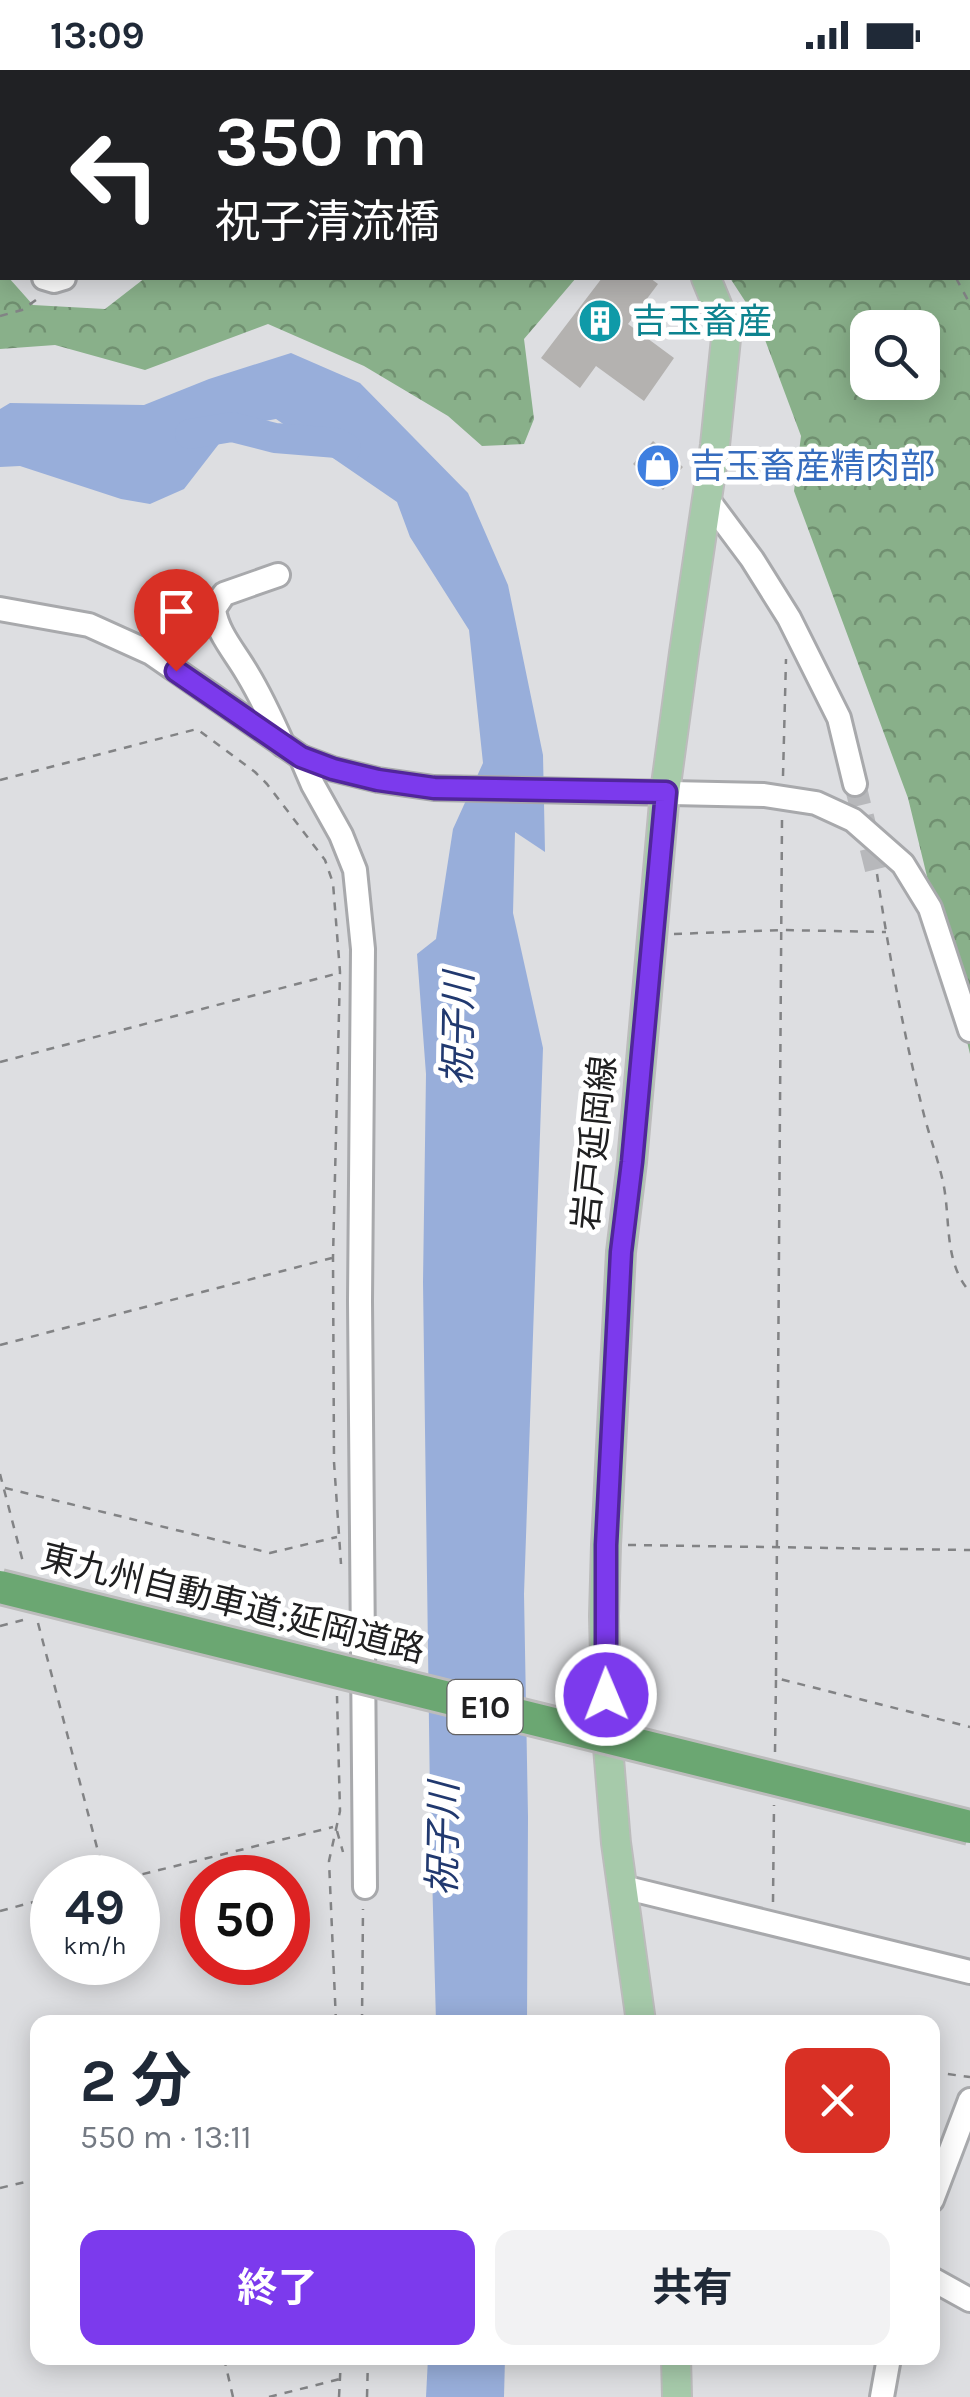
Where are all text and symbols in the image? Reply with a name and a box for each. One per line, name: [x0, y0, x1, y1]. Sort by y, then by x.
text: 13:09: [50, 13, 145, 58]
text: 350 m: [215, 101, 428, 183]
icon: left: [50, 110, 180, 240]
text: 祝子清流橋: [215, 196, 440, 248]
building icon: 吉玉畜産: [577, 298, 623, 344]
place label: 吉玉畜産: [632, 301, 772, 342]
map controls: [850, 310, 940, 400]
button: search: [850, 310, 940, 400]
shop icon: 吉玉畜産精肉部: [635, 443, 681, 489]
place label: 吉玉畜産精肉部: [690, 446, 935, 487]
pin: [134, 569, 219, 672]
icon: arrive: [149, 584, 204, 639]
water label: 祝子川: [435, 968, 482, 1086]
street label: 岩戸延岡線: [565, 1054, 624, 1232]
street label: 東九州自動車道;延岡道路: [37, 1536, 429, 1671]
position arrow: [554, 1643, 658, 1747]
road number: E10: [448, 1680, 522, 1734]
water label: 祝子川: [420, 1778, 467, 1896]
speed limit sign: 50: [180, 1855, 310, 1985]
text: 49: [65, 1878, 125, 1937]
text: km/h: [63, 1931, 127, 1960]
text: 2 分: [80, 2046, 191, 2116]
button: close: [785, 2048, 890, 2153]
text: 550 m · 13:11: [80, 2119, 252, 2156]
button: 終了: [80, 2230, 475, 2345]
button: 共有: [495, 2230, 890, 2345]

